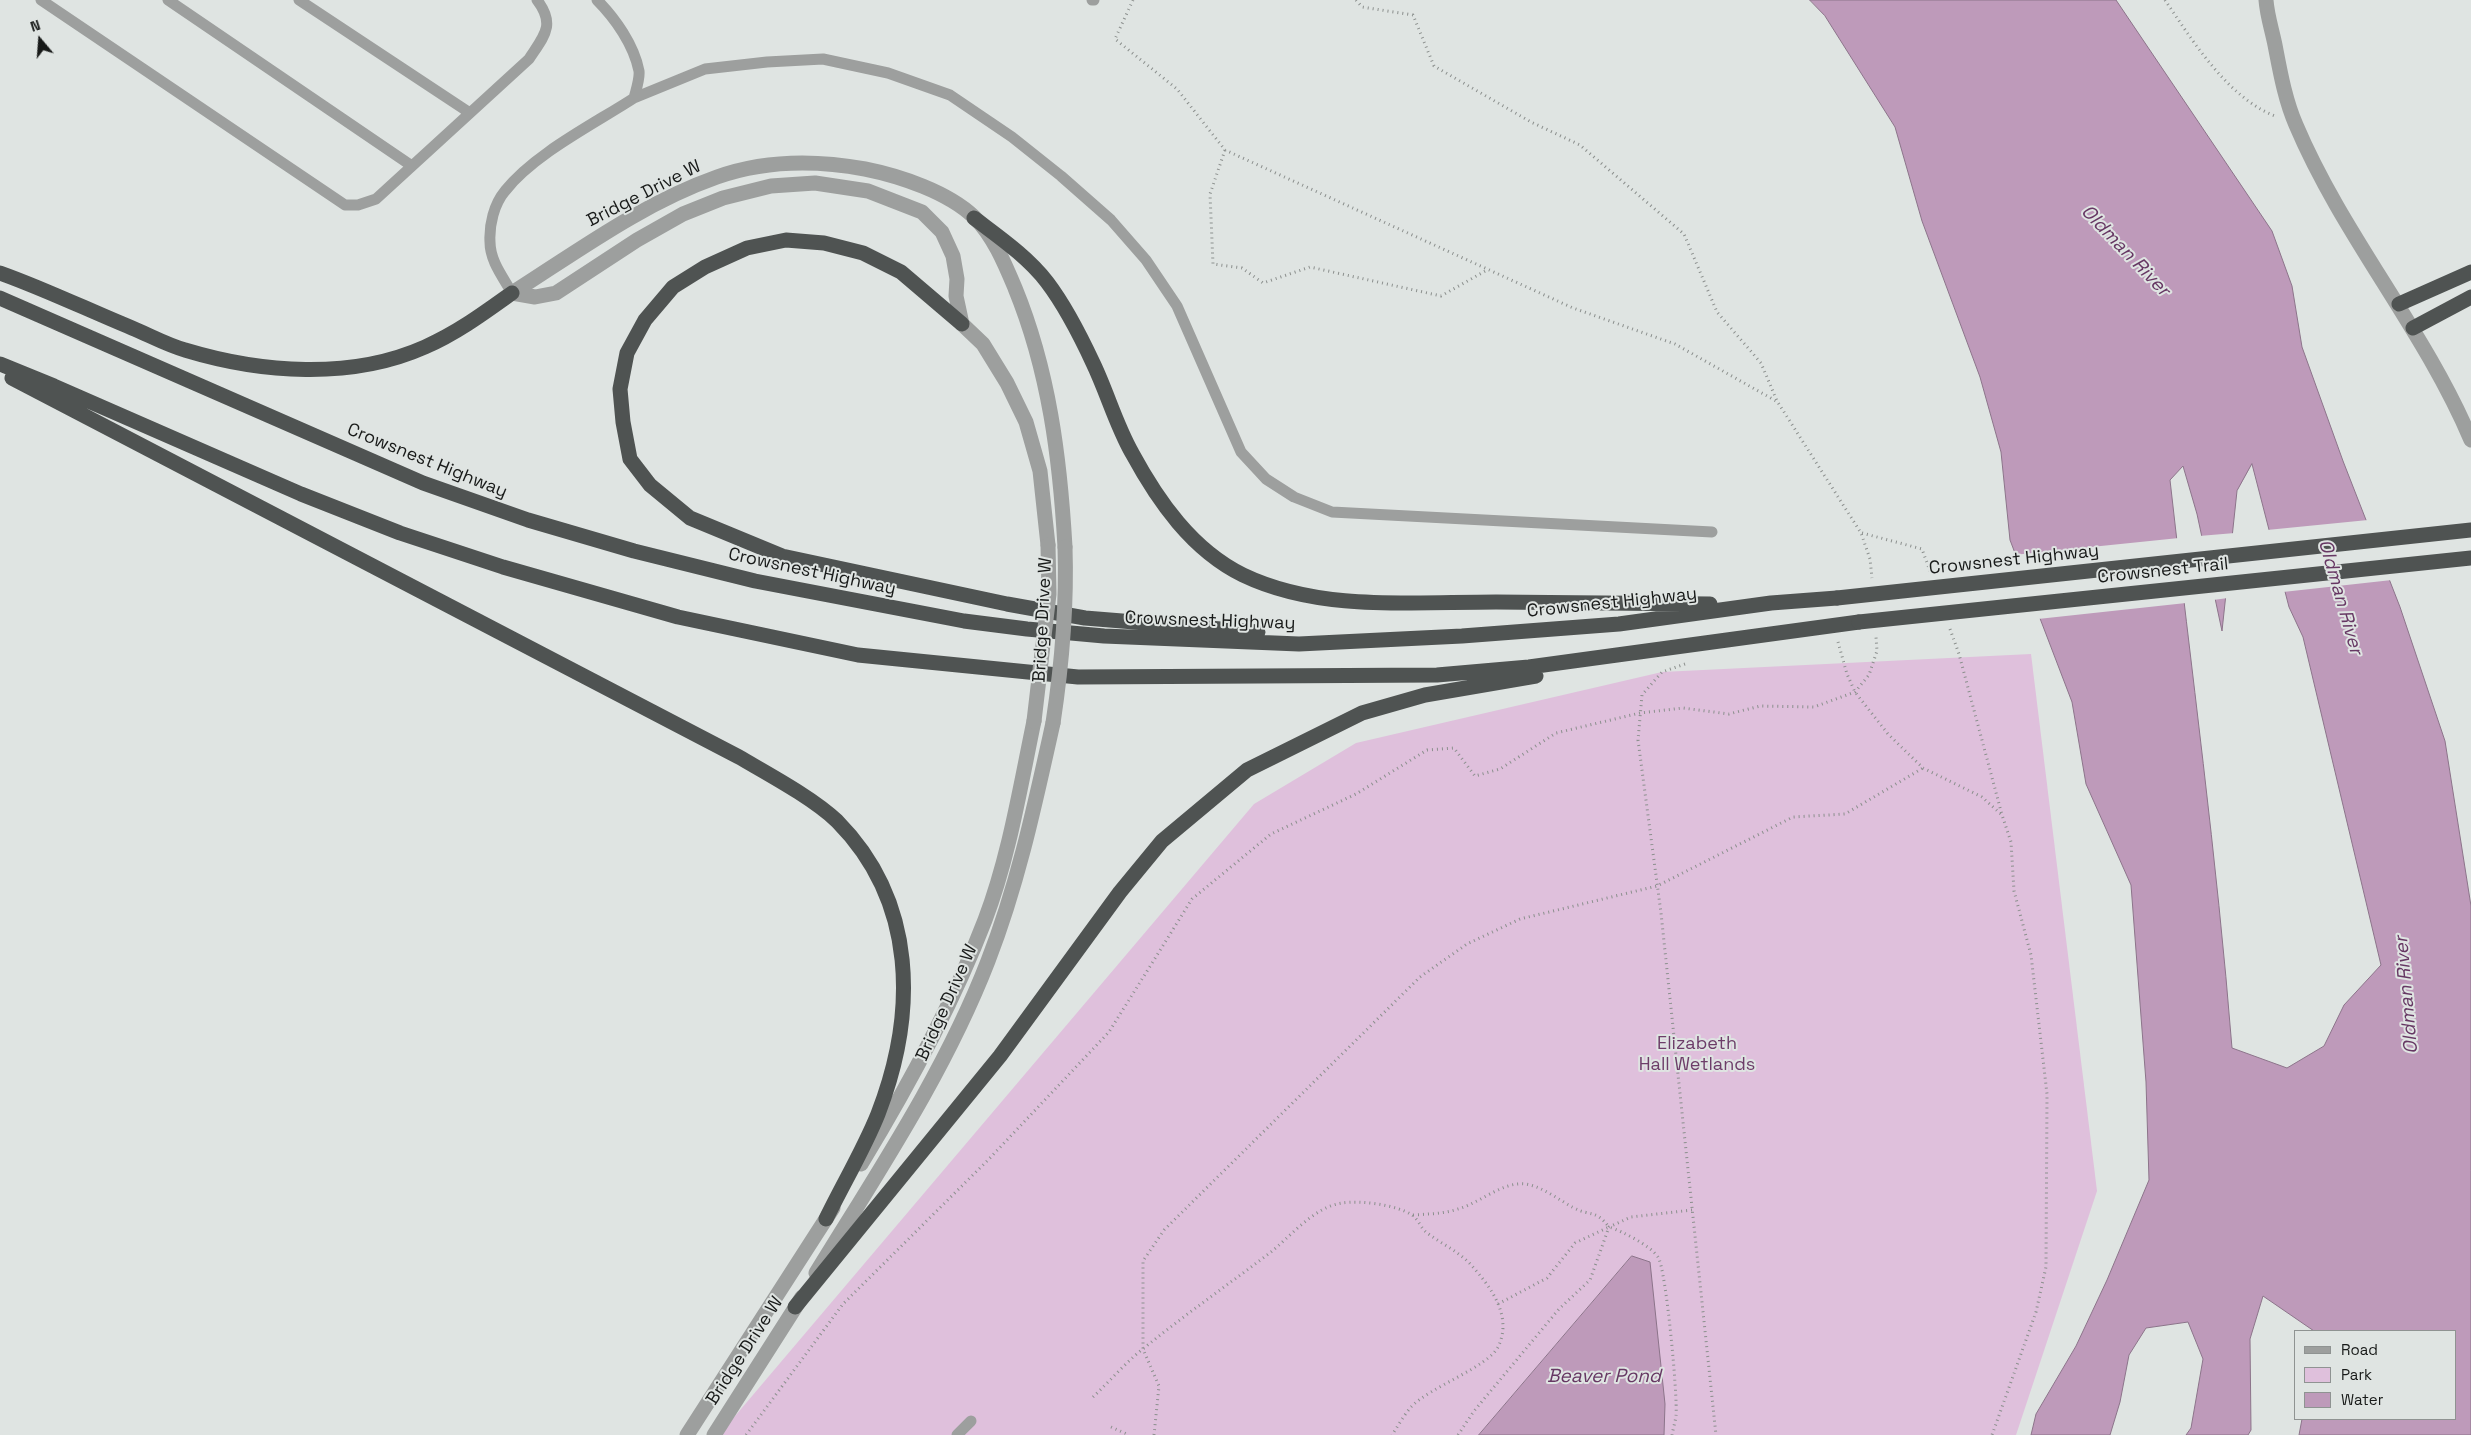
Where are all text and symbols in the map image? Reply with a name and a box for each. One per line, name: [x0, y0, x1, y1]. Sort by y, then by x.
north arrow: [15, 15, 65, 65]
text: N: [28, 16, 43, 36]
street label: Bridge Drive W: [583, 156, 705, 232]
water label: Oldman River: [2076, 201, 2174, 301]
street label: Crowsnest Highway: [344, 419, 510, 503]
water label: Oldman River: [2313, 537, 2367, 657]
street label: Crowsnest Highway: [1928, 540, 2100, 580]
street label: Crowsnest Highway: [726, 544, 898, 600]
street label: Crowsnest Trail: [2096, 553, 2230, 589]
street label: Bridge Drive W: [1029, 557, 1057, 683]
street label: Crowsnest Highway: [1526, 583, 1698, 623]
street label: Crowsnest Highway: [1124, 607, 1296, 635]
water label: Oldman River: [2390, 935, 2424, 1055]
street label: Bridge Drive W: [912, 942, 982, 1064]
park label: Elizabeth Hall Wetlands: [1639, 1033, 1755, 1076]
street label: Bridge Drive W: [702, 1293, 788, 1409]
legend: [2294, 1330, 2456, 1420]
text: Road: [2341, 1340, 2378, 1359]
text: Park: [2341, 1365, 2372, 1384]
water label: Beaver Pond: [1547, 1366, 1661, 1388]
text: Water: [2341, 1390, 2383, 1409]

